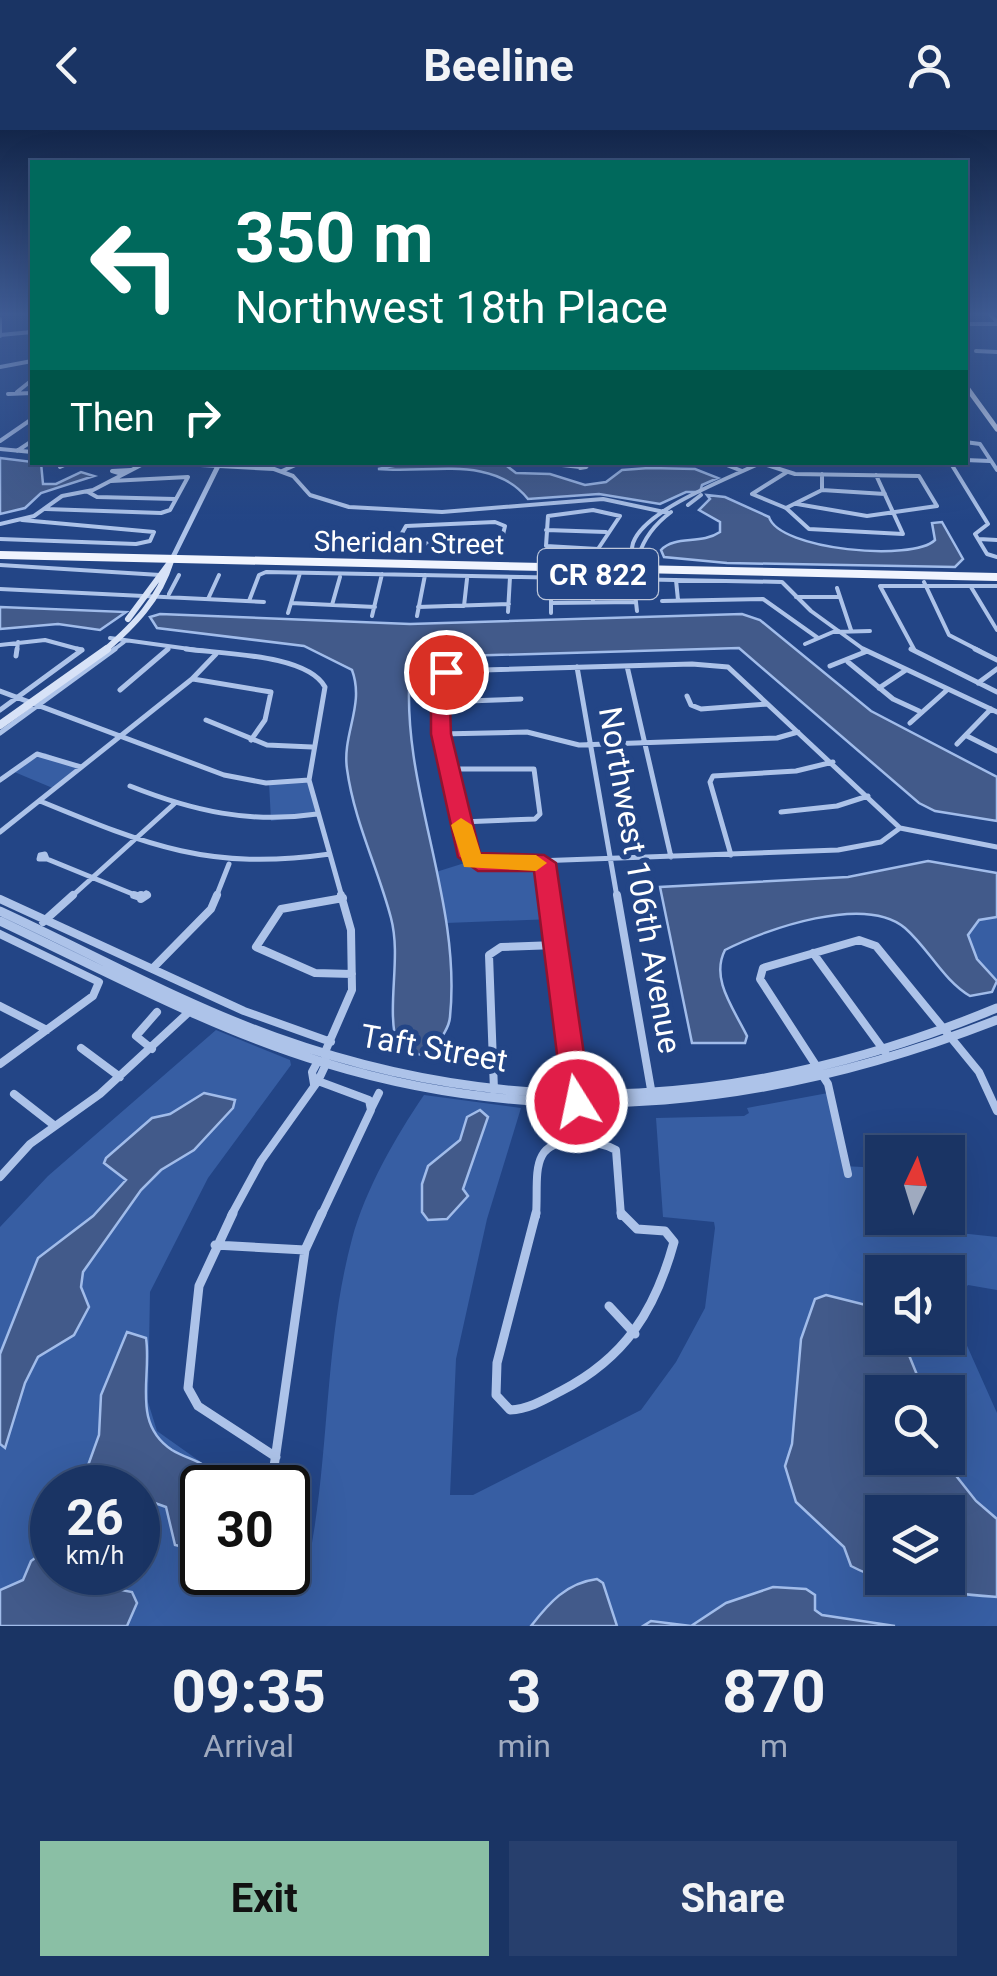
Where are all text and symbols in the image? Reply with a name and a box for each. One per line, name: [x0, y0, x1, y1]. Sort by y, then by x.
icon: back: [40, 38, 95, 93]
icon: person: [902, 38, 957, 93]
text: Beeline: [423, 39, 574, 92]
text: 350 m: [235, 197, 434, 279]
icon: left: [70, 200, 200, 330]
text: Northwest 18th Place: [235, 281, 668, 334]
icon: right: [175, 390, 230, 445]
text: Then: [70, 396, 155, 440]
street label: Sheridan Street: [313, 525, 505, 561]
road number: CR 822: [538, 549, 658, 599]
pin: [404, 630, 489, 715]
icon: arrive: [419, 645, 474, 700]
street label: Northwest 106th Avenue: [591, 704, 689, 1056]
street label: Taft Street: [357, 1016, 511, 1080]
position arrow: [525, 1050, 629, 1154]
north arrow: [865, 1135, 965, 1235]
map controls: [865, 1135, 965, 1595]
button: sound: [865, 1255, 965, 1355]
button: search: [865, 1375, 965, 1475]
speed limit sign: 30: [180, 1465, 310, 1595]
text: 26: [66, 1489, 124, 1547]
button: layers: [865, 1495, 965, 1595]
text: km/h: [66, 1541, 124, 1570]
text: 09:35: [171, 1656, 326, 1727]
text: 3: [507, 1656, 541, 1727]
text: 870: [722, 1656, 826, 1727]
text: Arrival: [203, 1727, 294, 1765]
text: min: [497, 1727, 551, 1765]
text: m: [760, 1727, 788, 1765]
button: Exit: [40, 1841, 489, 1956]
button: Share: [509, 1841, 957, 1956]

